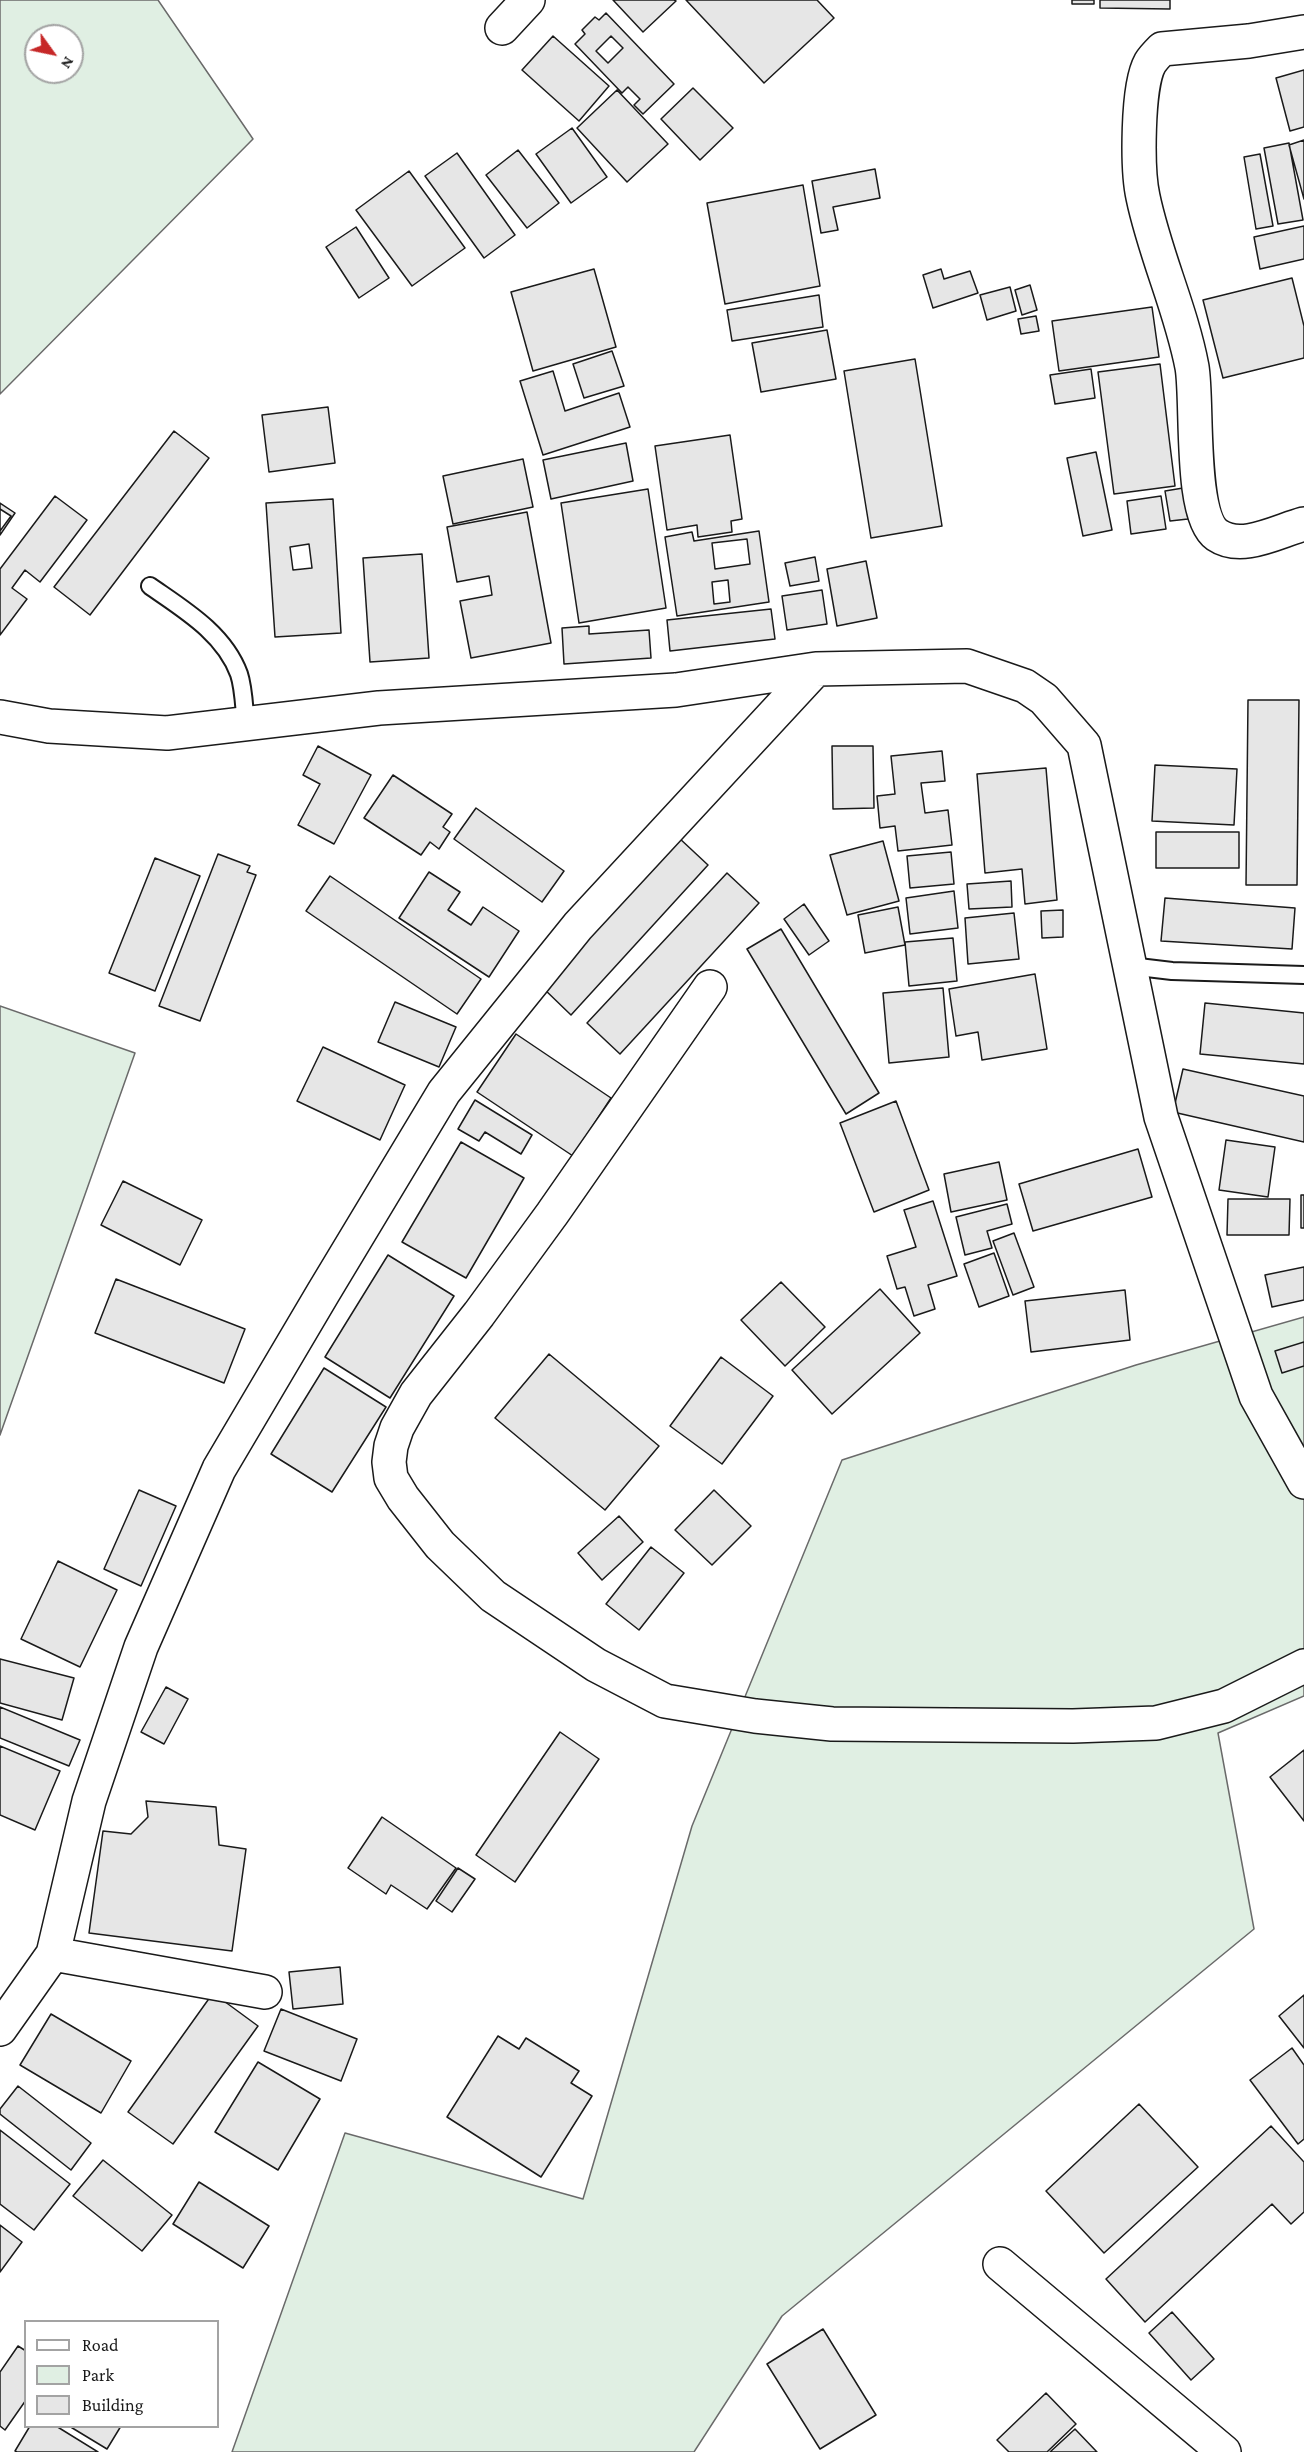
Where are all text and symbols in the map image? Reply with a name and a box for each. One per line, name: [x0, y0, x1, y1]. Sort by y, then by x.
north arrow: [24, 24, 84, 84]
text: N: [58, 54, 78, 72]
legend: [24, 2320, 219, 2428]
text: Road: [82, 2335, 119, 2355]
text: Park: [82, 2365, 114, 2385]
text: Building: [82, 2395, 143, 2415]

